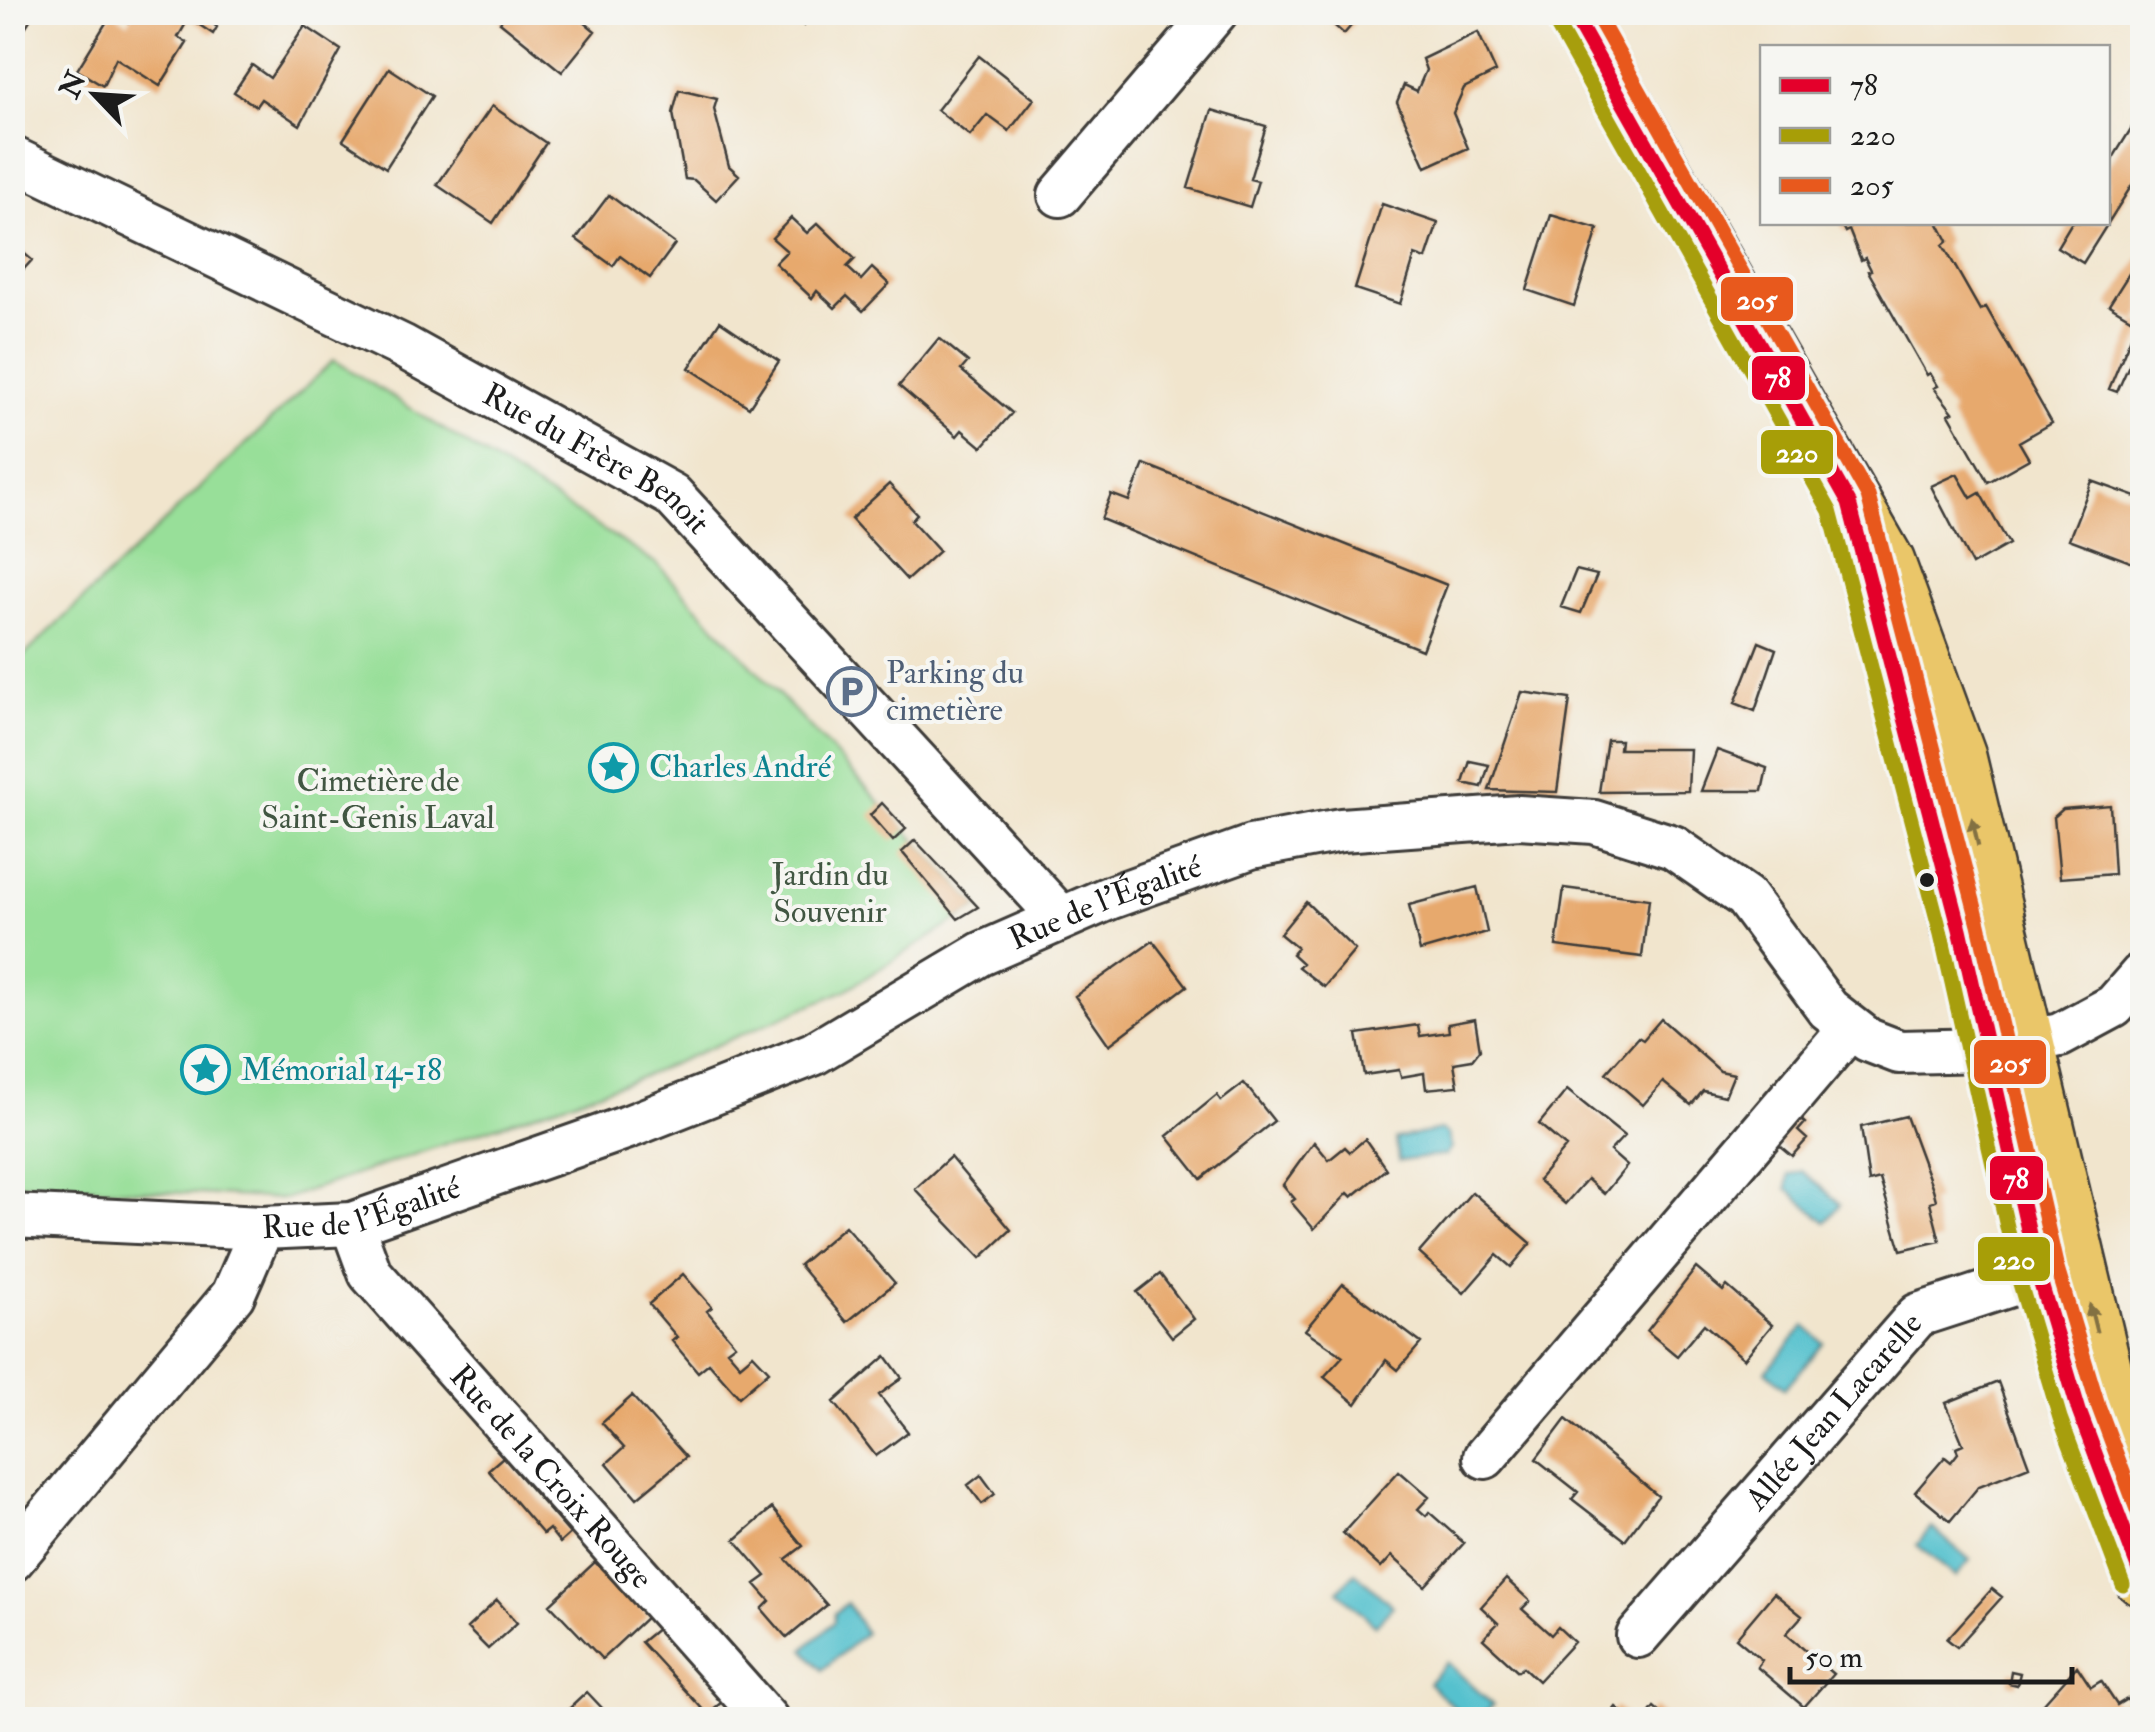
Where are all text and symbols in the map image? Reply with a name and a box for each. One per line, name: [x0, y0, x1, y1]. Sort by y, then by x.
north arrow: [45, 45, 145, 145]
legend: [1760, 45, 2110, 225]
text: N: [52, 65, 95, 105]
text: 78: [1850, 67, 1878, 104]
text: 220: [1850, 117, 1896, 154]
text: 205: [1850, 167, 1895, 204]
line badge: 205: [1719, 275, 1795, 323]
text: 205: [1737, 283, 1778, 318]
line badge: 78: [1750, 354, 1807, 402]
text: 78: [1765, 361, 1791, 396]
street label: Rue du Frère Benoit: [476, 375, 718, 543]
line badge: 220: [1759, 428, 1835, 476]
text: 220: [1776, 436, 1818, 471]
place label: Parking du cimetière: [886, 653, 1024, 730]
parking icon: Parking du cimetière: [825, 665, 877, 717]
place icon: Charles André: [588, 741, 640, 793]
place label: Charles André: [649, 747, 832, 787]
park label: Cimetière de Saint-Genis Laval: [261, 761, 495, 838]
one-way arrow: [1967, 816, 1982, 847]
street label: Rue de l'Égalité: [1003, 846, 1207, 959]
park label: Jardin du Souvenir: [771, 855, 888, 932]
unlabelled marker: [1917, 870, 1937, 890]
line badge: 205: [1972, 1038, 2048, 1086]
place icon: Mémorial 14-18: [180, 1044, 232, 1096]
text: 205: [1990, 1046, 2031, 1081]
place label: Mémorial 14-18: [241, 1050, 442, 1090]
line badge: 78: [1988, 1154, 2045, 1202]
text: 78: [2003, 1162, 2029, 1197]
street label: Rue de l'Égalité: [261, 1167, 466, 1248]
line badge: 220: [1976, 1235, 2052, 1283]
text: 220: [1993, 1243, 2035, 1278]
one-way arrow: [2084, 1302, 2100, 1333]
street label: Allée Jean Lacarelle: [1736, 1304, 1931, 1519]
street label: Rue de la Croix Rouge: [441, 1357, 661, 1597]
scale bar: [1790, 1622, 2072, 1684]
text: 50 m: [1805, 1639, 1863, 1676]

